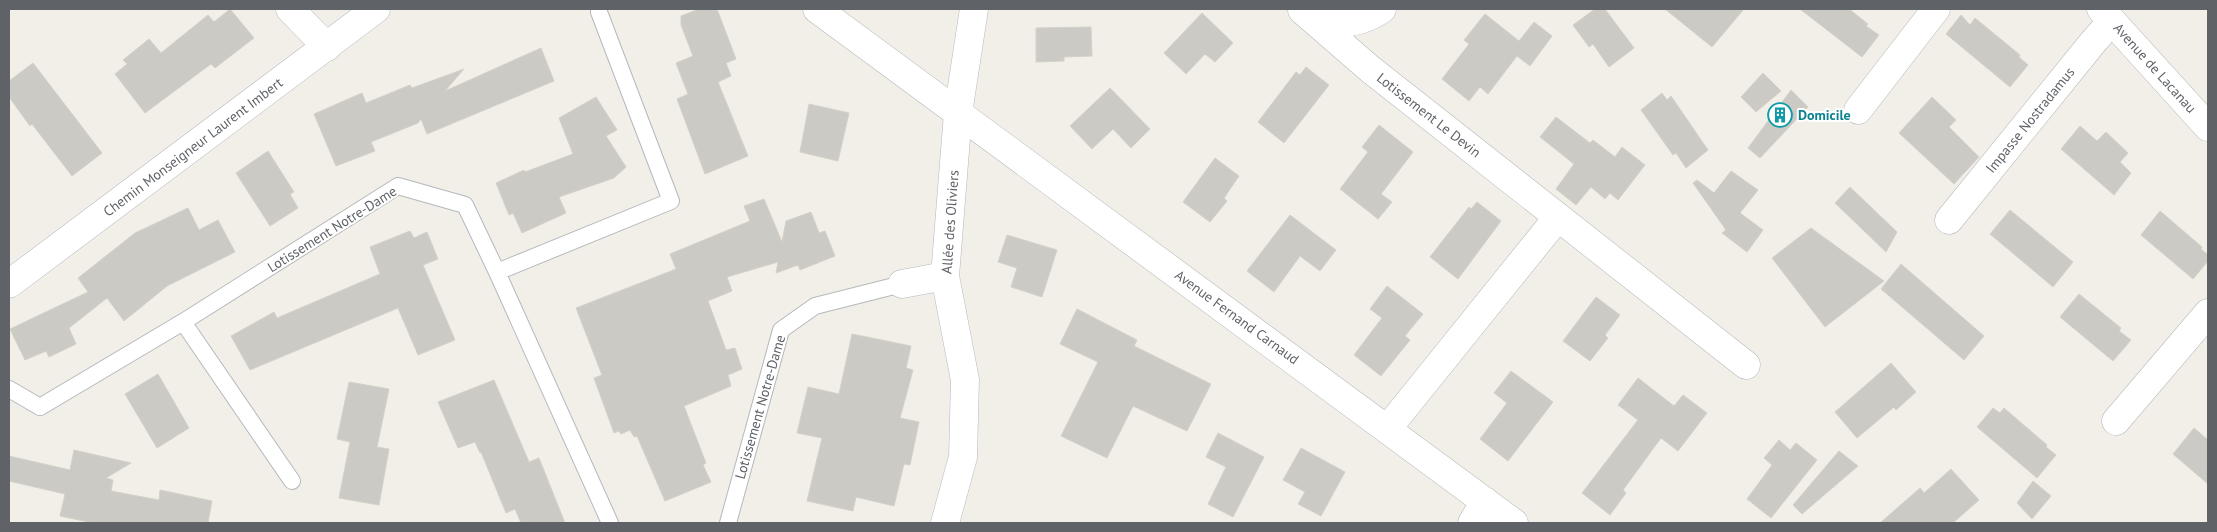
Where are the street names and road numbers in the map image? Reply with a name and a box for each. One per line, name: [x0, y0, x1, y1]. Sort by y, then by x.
street label: Avenue de Lacanau: [2110, 19, 2200, 117]
street label: Impasse Nostradamus: [1982, 63, 2078, 177]
street label: Lotissement Le Devin: [1373, 69, 1485, 161]
street label: Chemin Monseigneur Laurent Imbert: [100, 73, 287, 220]
street label: Allée des Oliviers: [937, 169, 963, 275]
street label: Lotissement Notre-Dame: [264, 182, 400, 276]
street label: Avenue Fernand Carnaud: [1171, 266, 1303, 368]
street label: Lotissement Notre-Dame: [731, 333, 789, 481]

